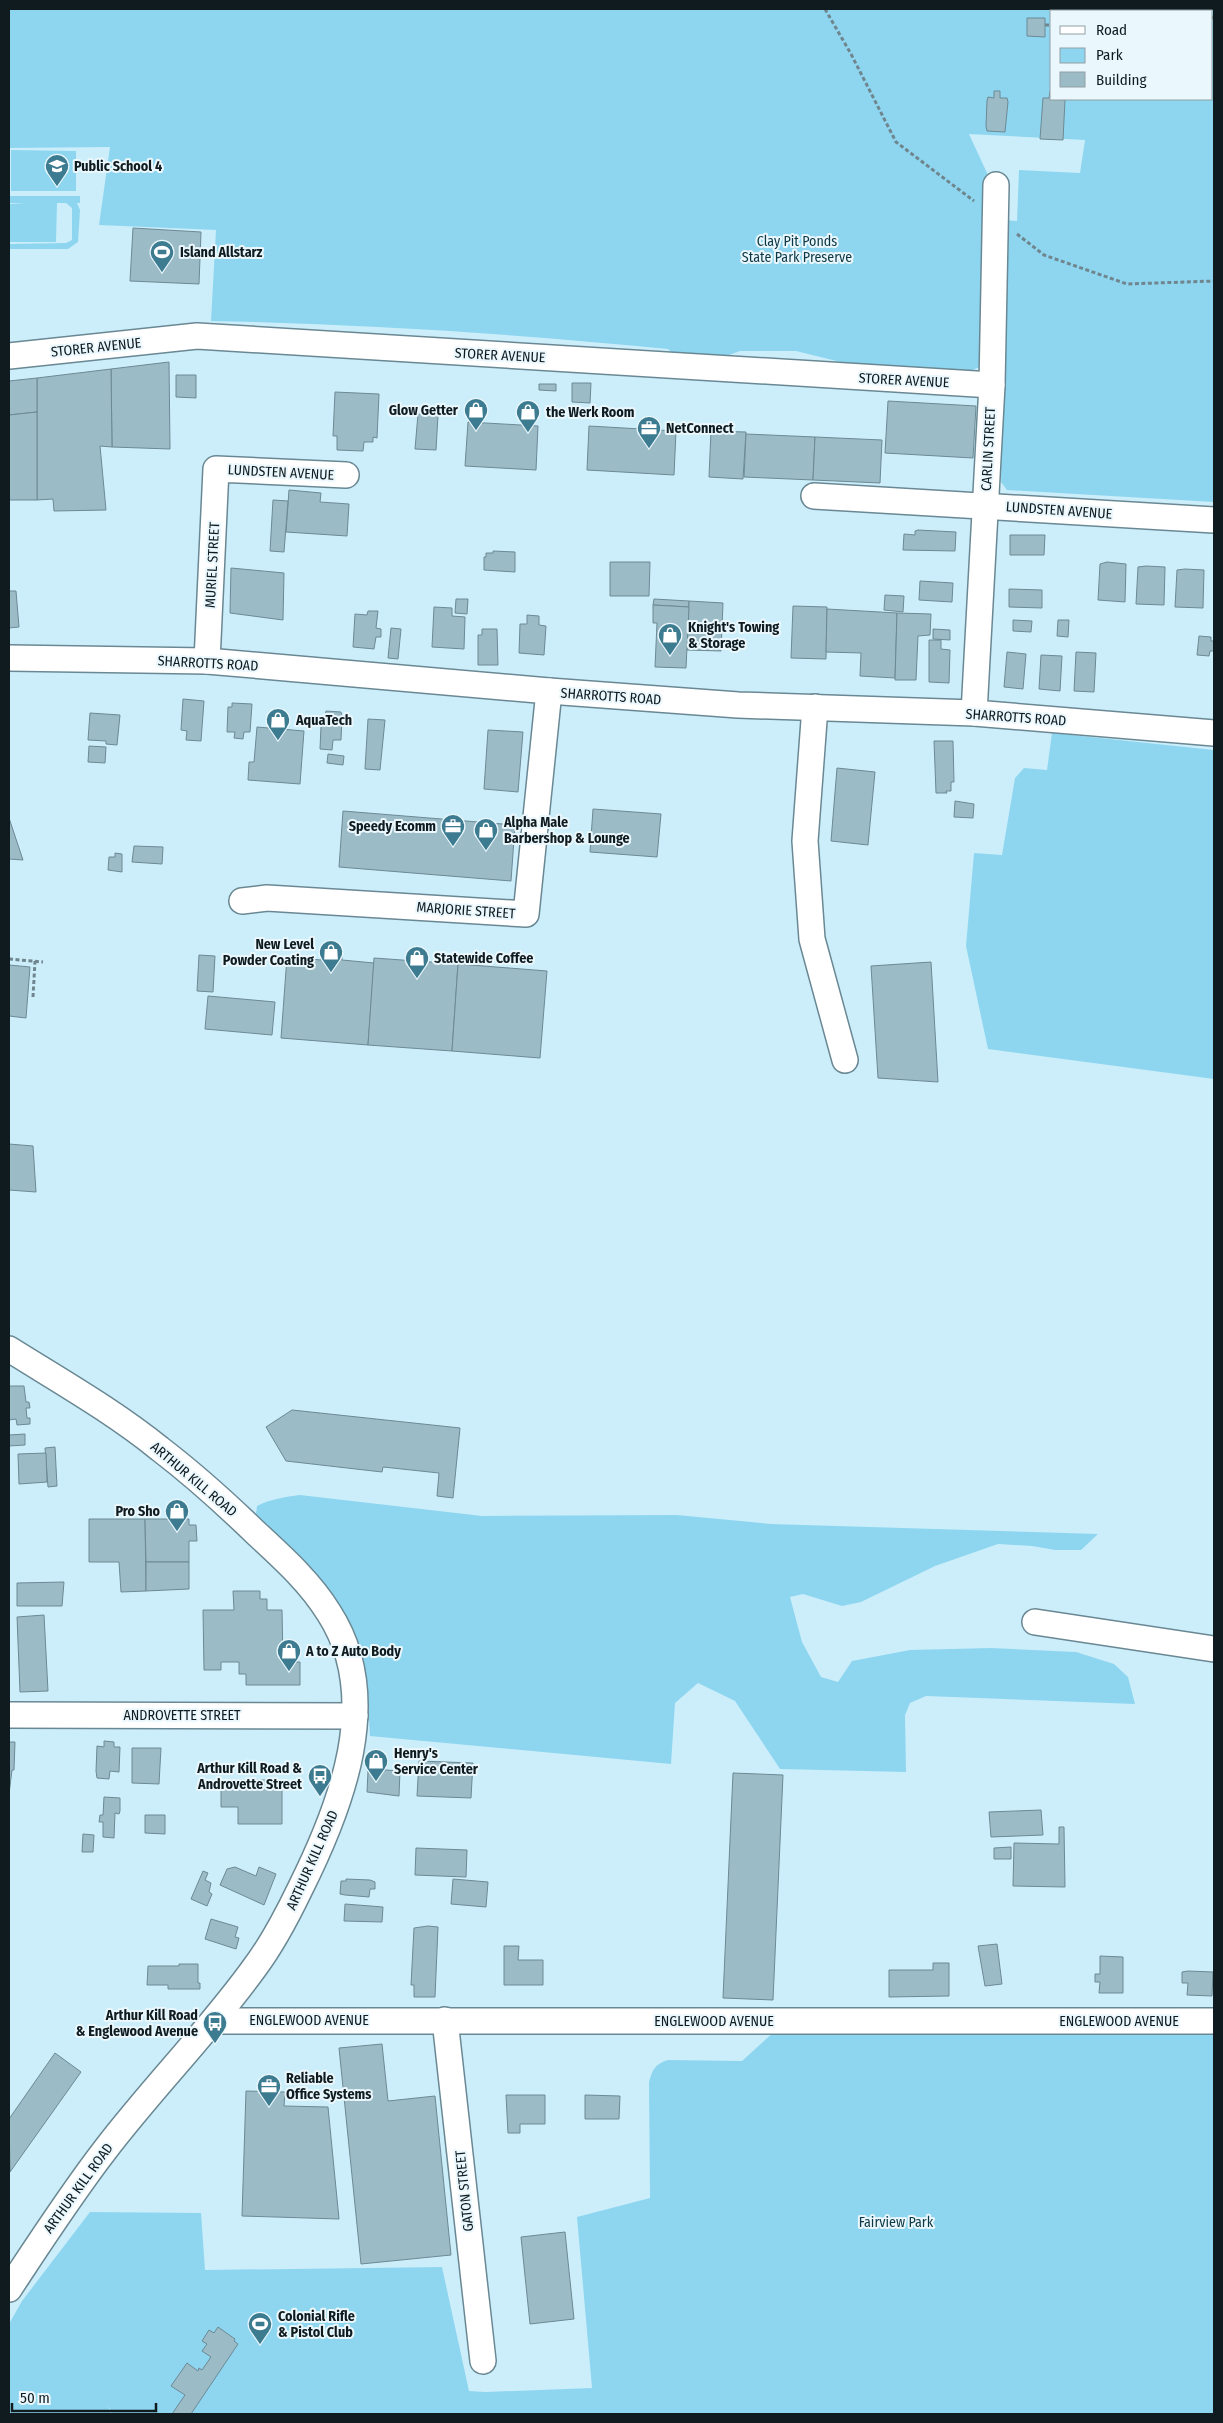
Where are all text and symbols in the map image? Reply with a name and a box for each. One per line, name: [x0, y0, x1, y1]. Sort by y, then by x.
legend: [1050, 10, 1213, 100]
text: Road: [1096, 21, 1127, 39]
text: Park: [1096, 46, 1123, 64]
text: Building: [1096, 71, 1147, 89]
school or university icon: Public School 4: [44, 153, 70, 187]
place label: Public School 4: [74, 158, 162, 175]
park label: Clay Pit Ponds State Park Preserve: [742, 233, 852, 266]
sports icon: Island Allstarz: [149, 239, 175, 273]
place label: Island Allstarz: [180, 244, 263, 261]
street label: STORER AVENUE: [50, 334, 142, 361]
street label: STORER AVENUE: [454, 345, 546, 366]
street label: STORER AVENUE: [858, 370, 950, 391]
shop icon: Glow Getter: [463, 397, 489, 431]
shop icon: the Werk Room: [515, 399, 541, 433]
place label: Glow Getter: [389, 402, 459, 419]
place label: the Werk Room: [546, 404, 635, 421]
street label: CARLIN STREET: [978, 406, 999, 491]
office icon: NetConnect: [636, 415, 662, 449]
place label: NetConnect: [666, 420, 735, 437]
street label: LUNDSTEN AVENUE: [227, 461, 335, 484]
street label: LUNDSTEN AVENUE: [1005, 498, 1113, 523]
street label: MURIEL STREET: [202, 521, 223, 608]
place label: Knight's Towing & Storage: [688, 619, 779, 652]
shop icon: Knight's Towing & Storage: [657, 622, 683, 656]
street label: SHARROTTS ROAD: [157, 652, 259, 675]
street label: SHARROTTS ROAD: [560, 685, 662, 708]
street label: SHARROTTS ROAD: [965, 706, 1067, 729]
shop icon: AquaTech: [265, 707, 291, 741]
place label: AquaTech: [295, 712, 352, 729]
office icon: Speedy Ecomm: [440, 813, 466, 847]
place label: Alpha Male Barbershop & Lounge: [503, 814, 630, 847]
shop icon: Alpha Male Barbershop & Lounge: [473, 817, 499, 851]
place label: Speedy Ecomm: [349, 818, 436, 835]
street label: MARJORIE STREET: [416, 899, 516, 922]
place label: New Level Powder Coating: [223, 936, 314, 969]
shop icon: New Level Powder Coating: [318, 939, 344, 973]
shop icon: Statewide Coffee: [404, 945, 430, 979]
place label: Statewide Coffee: [434, 950, 533, 967]
street label: ARTHUR KILL ROAD: [147, 1438, 240, 1520]
shop icon: Pro Sho: [164, 1498, 190, 1532]
place label: Pro Sho: [115, 1503, 161, 1520]
shop icon: A to Z Auto Body: [276, 1638, 302, 1672]
place label: A to Z Auto Body: [305, 1643, 401, 1660]
street label: ANDROVETTE STREET: [123, 1707, 241, 1724]
place label: Henry's Service Center: [394, 1745, 479, 1778]
shop icon: Henry's Service Center: [363, 1748, 389, 1782]
place label: Arthur Kill Road & Androvette Street: [196, 1760, 303, 1793]
bus stop icon: Arthur Kill Road & Androvette Street: [307, 1763, 333, 1797]
street label: ARTHUR KILL ROAD: [283, 1808, 342, 1913]
place label: Arthur Kill Road & Englewood Avenue: [76, 2007, 198, 2040]
bus stop icon: Arthur Kill Road & Englewood Avenue: [202, 2010, 228, 2044]
street label: ENGLEWOOD AVENUE: [249, 2012, 369, 2029]
street label: ENGLEWOOD AVENUE: [654, 2013, 774, 2030]
street label: ENGLEWOOD AVENUE: [1059, 2013, 1179, 2030]
place label: Reliable Office Systems: [286, 2070, 371, 2103]
office icon: Reliable Office Systems: [256, 2073, 282, 2107]
street label: ARTHUR KILL ROAD: [40, 2140, 117, 2237]
street label: GATON STREET: [452, 2149, 477, 2232]
park label: Fairview Park: [859, 2214, 934, 2231]
place label: Colonial Rifle & Pistol Club: [278, 2308, 355, 2341]
sports icon: Colonial Rifle & Pistol Club: [247, 2311, 273, 2345]
scale bar: [12, 2380, 156, 2412]
text: 50 m: [20, 2389, 50, 2407]

